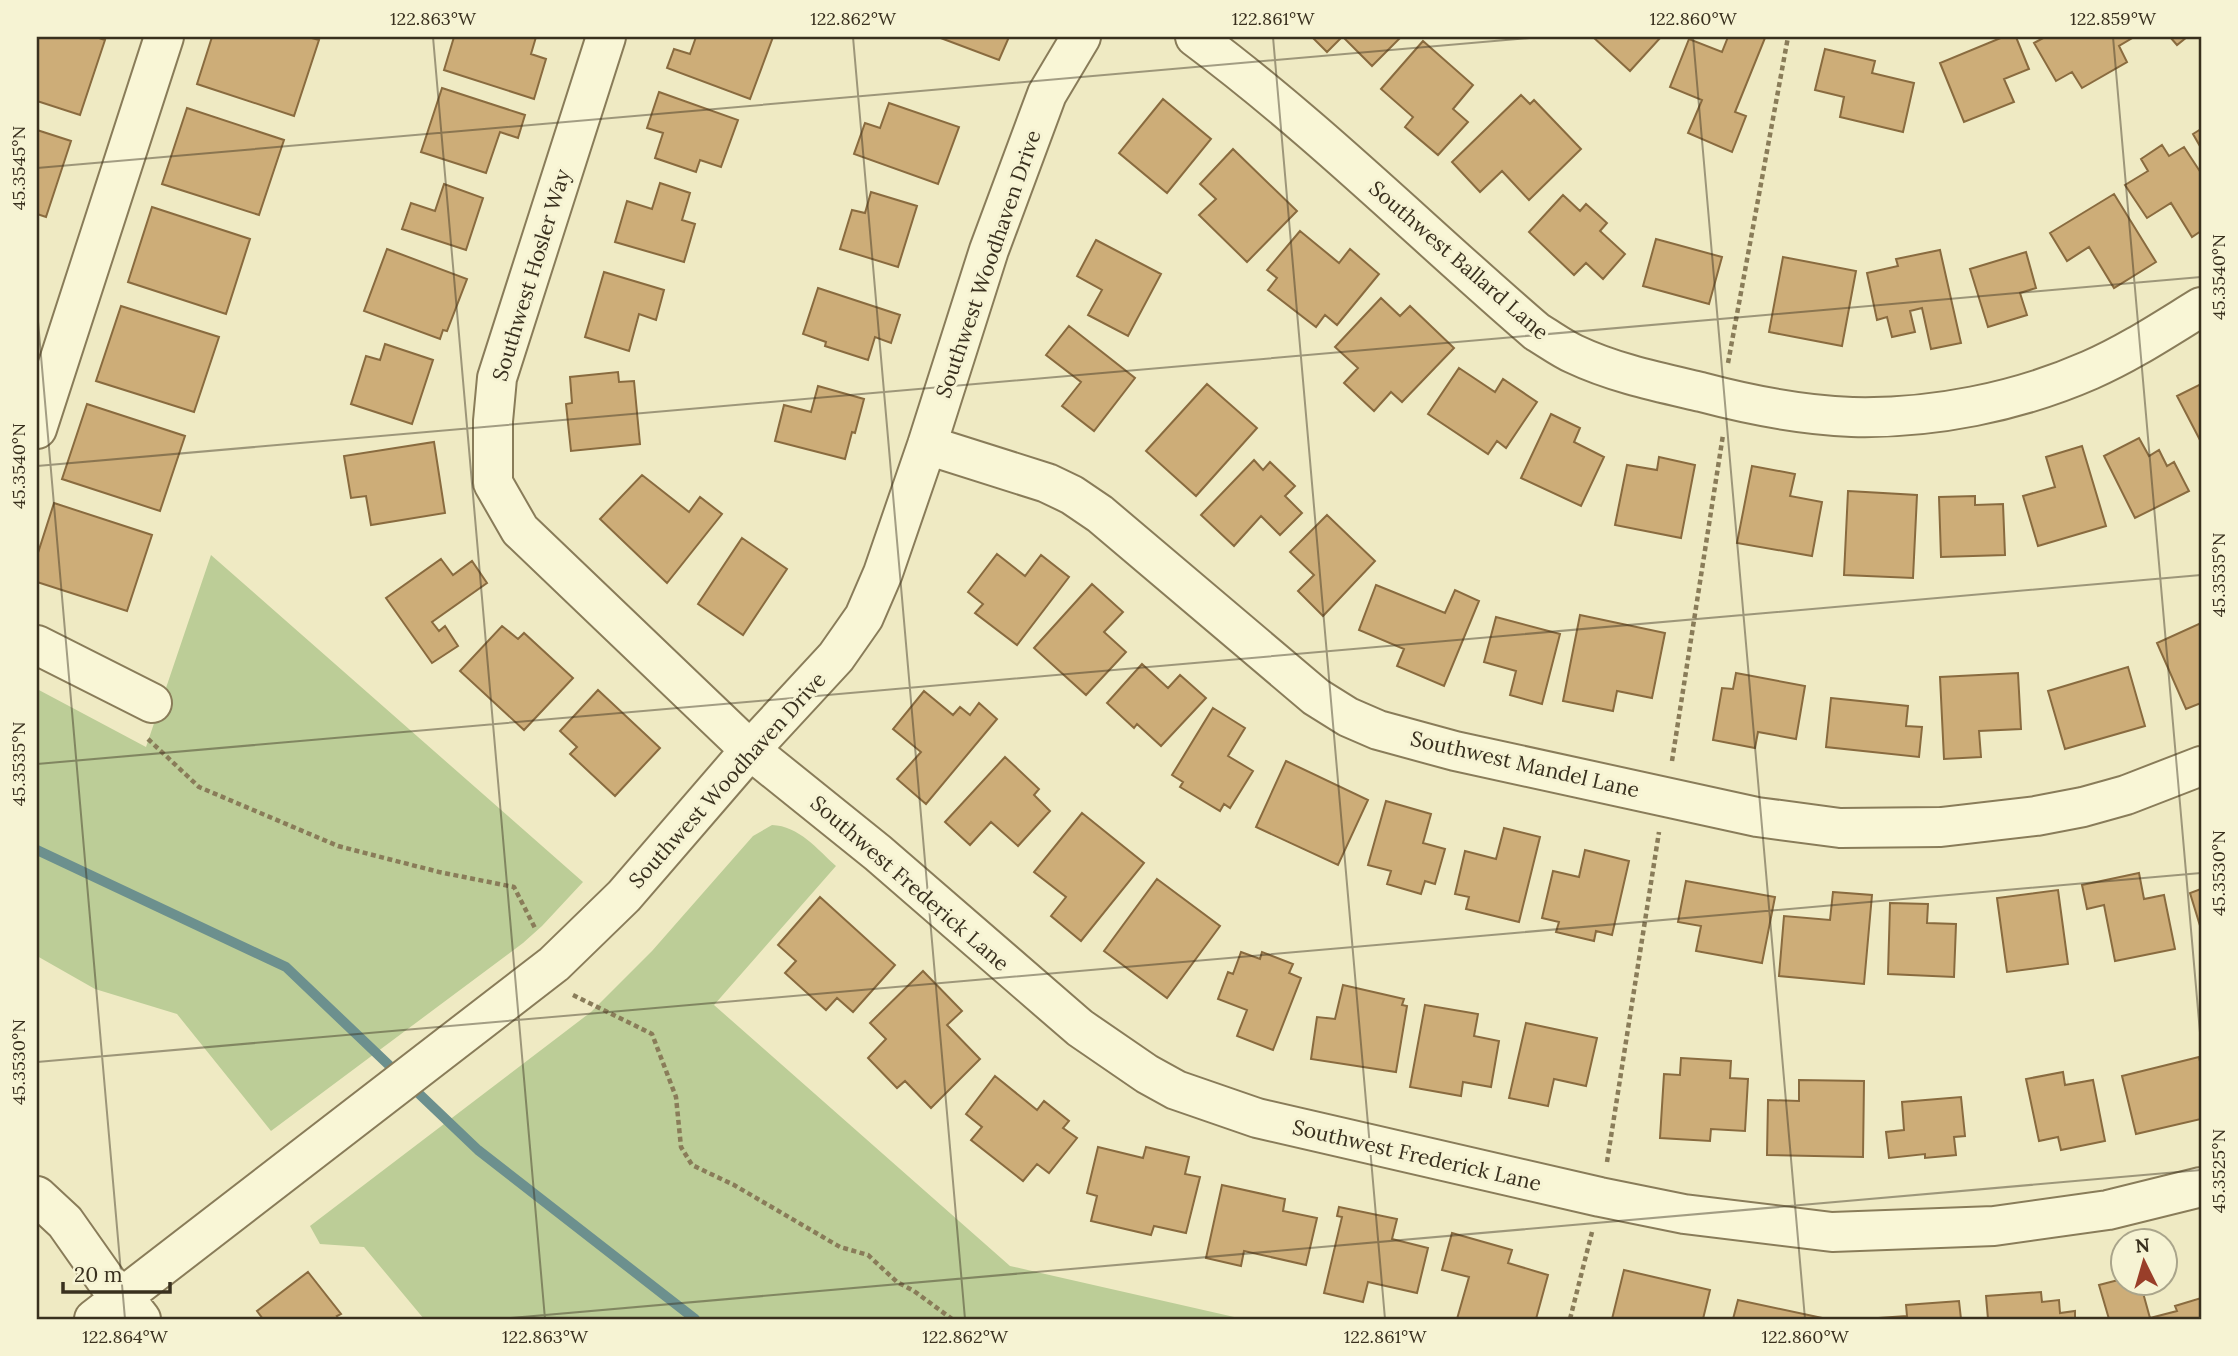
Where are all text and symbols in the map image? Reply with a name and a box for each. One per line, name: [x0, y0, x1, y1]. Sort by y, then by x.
text: 122.863°W: [390, 7, 477, 30]
text: 122.862°W: [810, 7, 897, 30]
text: 122.861°W: [1232, 7, 1315, 30]
text: 122.860°W: [1649, 7, 1738, 30]
text: 122.859°W: [2070, 7, 2157, 30]
text: 45.3545°N: [7, 126, 30, 210]
street label: Southwest Woodhaven Drive: [929, 126, 1047, 402]
street label: Southwest Hosler Way: [486, 166, 576, 384]
street label: Southwest Ballard Lane: [1364, 175, 1554, 345]
text: 45.3540°N: [2207, 234, 2230, 320]
text: 45.3540°N: [7, 423, 30, 509]
text: 45.3535°N: [2207, 533, 2230, 617]
street label: Southwest Woodhaven Drive: [623, 666, 831, 894]
text: 45.3535°N: [7, 722, 30, 806]
street label: Southwest Mandel Lane: [1408, 724, 1642, 804]
street label: Southwest Frederick Lane: [805, 789, 1015, 977]
text: 45.3530°N: [2207, 830, 2230, 916]
text: 45.3530°N: [7, 1019, 30, 1105]
street label: Southwest Frederick Lane: [1290, 1113, 1544, 1197]
text: 45.3525°N: [2207, 1129, 2230, 1213]
north arrow: [2108, 1226, 2178, 1296]
text: N: [2134, 1232, 2151, 1258]
scale bar: [63, 1251, 170, 1295]
text: 20 m: [74, 1261, 123, 1288]
text: 122.864°W: [82, 1325, 169, 1348]
text: 122.863°W: [502, 1325, 589, 1348]
text: 122.862°W: [922, 1325, 1009, 1348]
text: 122.861°W: [1344, 1325, 1427, 1348]
text: 122.860°W: [1761, 1325, 1850, 1348]

